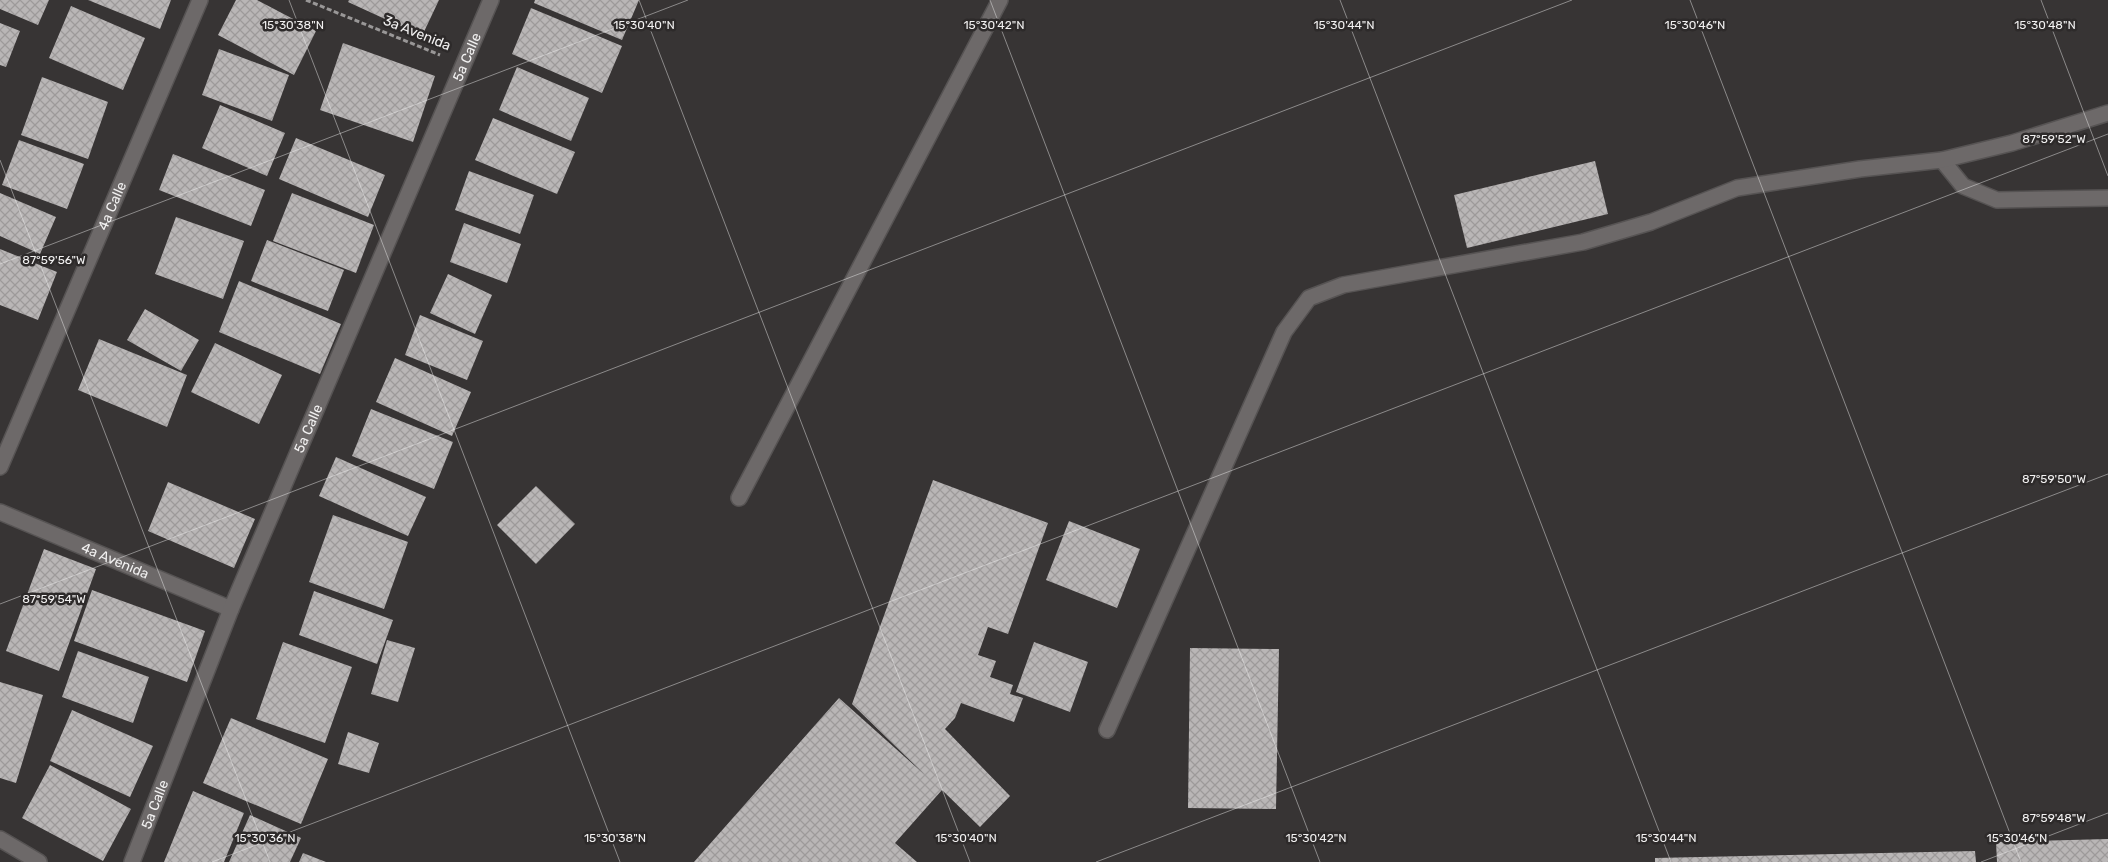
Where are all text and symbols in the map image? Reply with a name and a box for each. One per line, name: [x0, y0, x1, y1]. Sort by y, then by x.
street label: 3a Avenida: [381, 12, 453, 54]
text: 15°30'38"N: [262, 18, 324, 32]
text: 15°30'40"N: [613, 18, 675, 32]
text: 15°30'42"N: [963, 18, 1025, 32]
text: 15°30'44"N: [1313, 18, 1375, 32]
text: 15°30'46"N: [1665, 18, 1725, 32]
text: 15°30'48"N: [2014, 18, 2076, 32]
street label: 5a Calle: [449, 30, 485, 84]
text: 87°59'52"W: [2022, 132, 2086, 146]
street label: 4a Calle: [94, 179, 130, 233]
text: 87°59'56"W: [22, 253, 86, 267]
street label: 5a Calle: [290, 401, 326, 455]
text: 87°59'50"W: [2022, 472, 2086, 486]
street label: 4a Avenida: [79, 539, 152, 582]
text: 87°59'54"W: [22, 592, 86, 606]
street label: 5a Calle: [137, 777, 172, 831]
text: 87°59'48"W: [2022, 811, 2086, 825]
text: 15°30'36"N: [234, 831, 296, 845]
text: 15°30'38"N: [584, 831, 646, 845]
text: 15°30'40"N: [935, 831, 997, 845]
text: 15°30'42"N: [1285, 831, 1347, 845]
text: 15°30'44"N: [1635, 831, 1697, 845]
text: 15°30'46"N: [1987, 831, 2047, 845]

